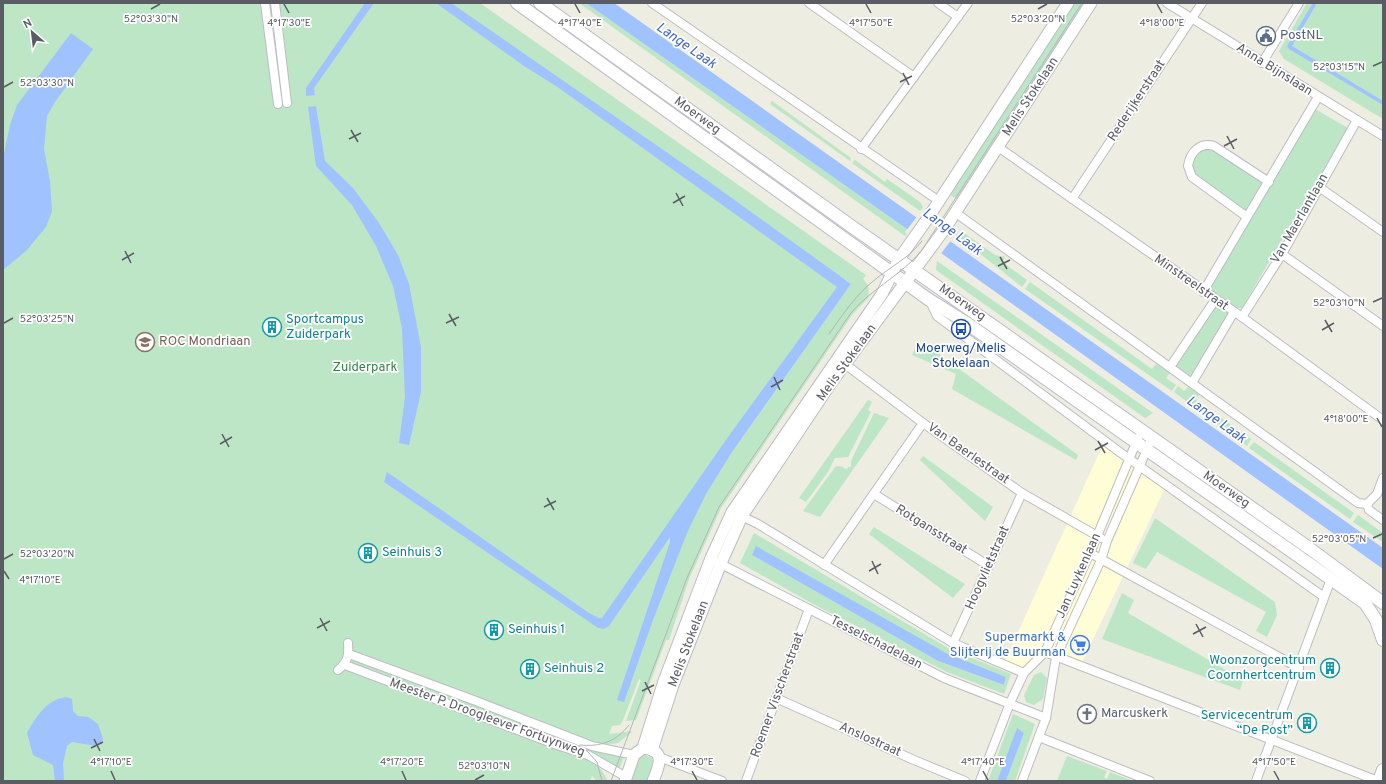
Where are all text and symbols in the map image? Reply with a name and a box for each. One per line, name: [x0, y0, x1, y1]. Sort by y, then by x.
north arrow: [12, 12, 52, 52]
text: 52°03'30"N: [124, 13, 178, 26]
text: 52°03'20"N: [1011, 13, 1065, 26]
text: N: [21, 16, 35, 32]
text: 4°17'30"E: [267, 17, 311, 30]
text: 4°17'40"E: [558, 17, 602, 30]
text: 4°17'50"E: [849, 17, 893, 30]
text: 4°18'00"E: [1139, 17, 1185, 30]
water label: Lange Laak: [653, 19, 720, 73]
public building icon: PostNL: [1255, 25, 1277, 47]
place label: PostNL: [1280, 28, 1323, 44]
street label: Anna Bijnslaan: [1233, 40, 1315, 100]
street label: Melis Stokelaan: [999, 54, 1063, 140]
street label: Rederijkerstraat: [1105, 57, 1169, 145]
text: 52°03'15"N: [1313, 61, 1365, 74]
text: 52°03'30"N: [20, 77, 74, 90]
street label: Moerweg: [671, 94, 723, 138]
street label: Van Maerlantlaan: [1268, 171, 1332, 267]
water label: Lange Laak: [919, 205, 986, 260]
street label: Minstreelstraat: [1151, 251, 1231, 315]
street label: Moerweg: [935, 281, 989, 325]
text: 52°03'10"N: [1313, 297, 1365, 310]
place label: Sportcampus Zuiderpark: [286, 312, 364, 343]
text: 52°03'25"N: [20, 313, 74, 326]
building icon: Sportcampus Zuiderpark: [261, 316, 283, 338]
bus stop icon: Moerweg/Melis Stokelaan: [950, 318, 972, 340]
street label: Melis Stokelaan: [814, 321, 880, 405]
school or university icon: ROC Mondriaan: [134, 331, 156, 353]
place label: ROC Mondriaan: [159, 334, 251, 350]
place label: Moerweg/Melis Stokelaan: [916, 341, 1006, 372]
park label: Zuiderpark: [333, 360, 398, 376]
water label: Lange Laak: [1183, 393, 1250, 448]
text: 4°18'00"E: [1323, 413, 1369, 426]
street label: Van Baerlestraat: [924, 420, 1012, 488]
street label: Moerweg: [1199, 468, 1253, 512]
street label: Rotgansstraat: [892, 502, 970, 558]
street label: Hoogvlietstraat: [962, 523, 1014, 612]
street label: Jan Luykenlaan: [1053, 531, 1105, 621]
text: 52°03'05"N: [1312, 533, 1366, 546]
building icon: Seinhuis 3: [357, 542, 379, 564]
place label: Seinhuis 3: [382, 545, 442, 561]
text: 52°03'20"N: [20, 548, 74, 561]
text: 4°17'10"E: [19, 574, 61, 587]
street label: Melis Stokelaan: [665, 599, 713, 689]
street label: Tesselschadelaan: [827, 613, 925, 673]
building icon: Seinhuis 1: [483, 619, 505, 641]
place label: Seinhuis 1: [508, 622, 565, 638]
street label: Roemer Visscherstraat: [748, 630, 808, 760]
place label: Supermarkt & Slijterij de Buurman: [950, 630, 1066, 661]
supermarket icon: Supermarkt & Slijterij de Buurman: [1069, 634, 1091, 656]
place label: Woonzorgcentrum Coornhertcentrum: [1207, 653, 1316, 684]
building icon: Woonzorgcentrum Coornhertcentrum: [1319, 657, 1341, 679]
building icon: Seinhuis 2: [519, 658, 541, 680]
place label: Seinhuis 2: [544, 661, 604, 677]
street label: Meester P. Droogleever Fortuynweg: [387, 675, 587, 761]
church icon: Marcuskerk: [1076, 703, 1098, 725]
place label: Marcuskerk: [1101, 706, 1168, 722]
place label: Servicecentrum “De Post”: [1201, 708, 1293, 739]
building icon: Servicecentrum “De Post”: [1296, 712, 1318, 734]
street label: Anslostraat: [836, 719, 904, 761]
text: 4°17'10"E: [90, 756, 132, 769]
text: 4°17'20"E: [380, 756, 424, 769]
text: 4°17'30"E: [670, 756, 714, 769]
text: 4°17'40"E: [961, 756, 1005, 769]
text: 4°17'50"E: [1252, 756, 1296, 769]
text: 52°03'10"N: [458, 760, 510, 773]

